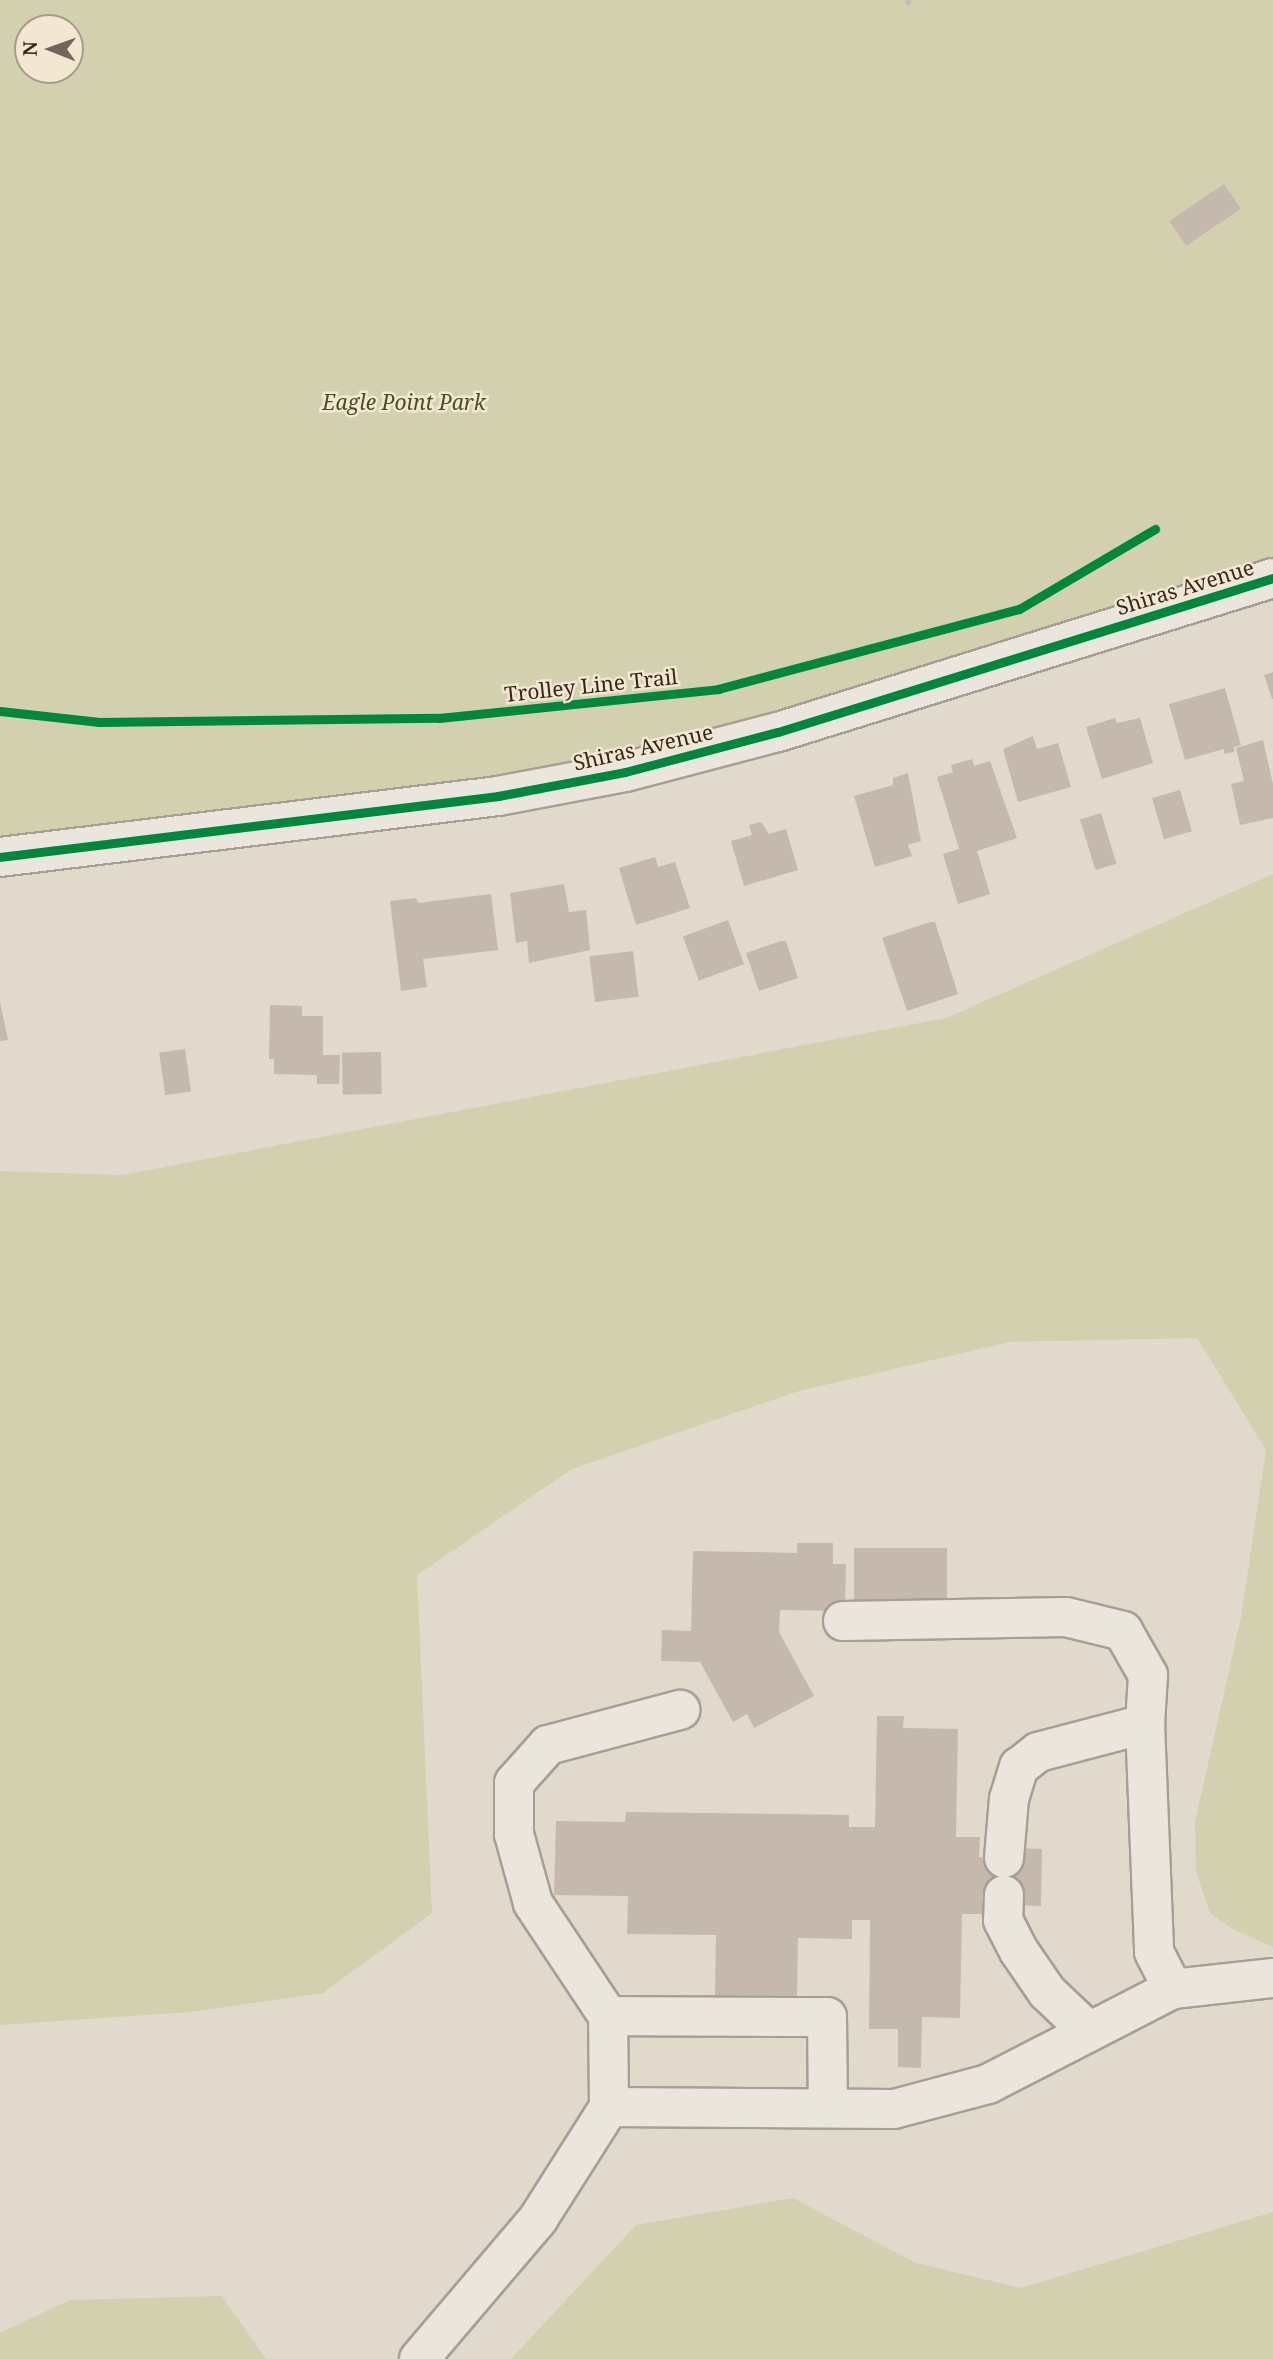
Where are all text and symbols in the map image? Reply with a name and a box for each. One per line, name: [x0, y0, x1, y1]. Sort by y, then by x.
north arrow: [14, 14, 84, 84]
text: N: [17, 41, 43, 56]
park label: Eagle Point Park: [322, 389, 486, 415]
street label: Shiras Avenue: [1113, 554, 1257, 620]
street label: Trolley Line Trail: [503, 663, 679, 707]
street label: Shiras Avenue: [571, 719, 715, 775]

